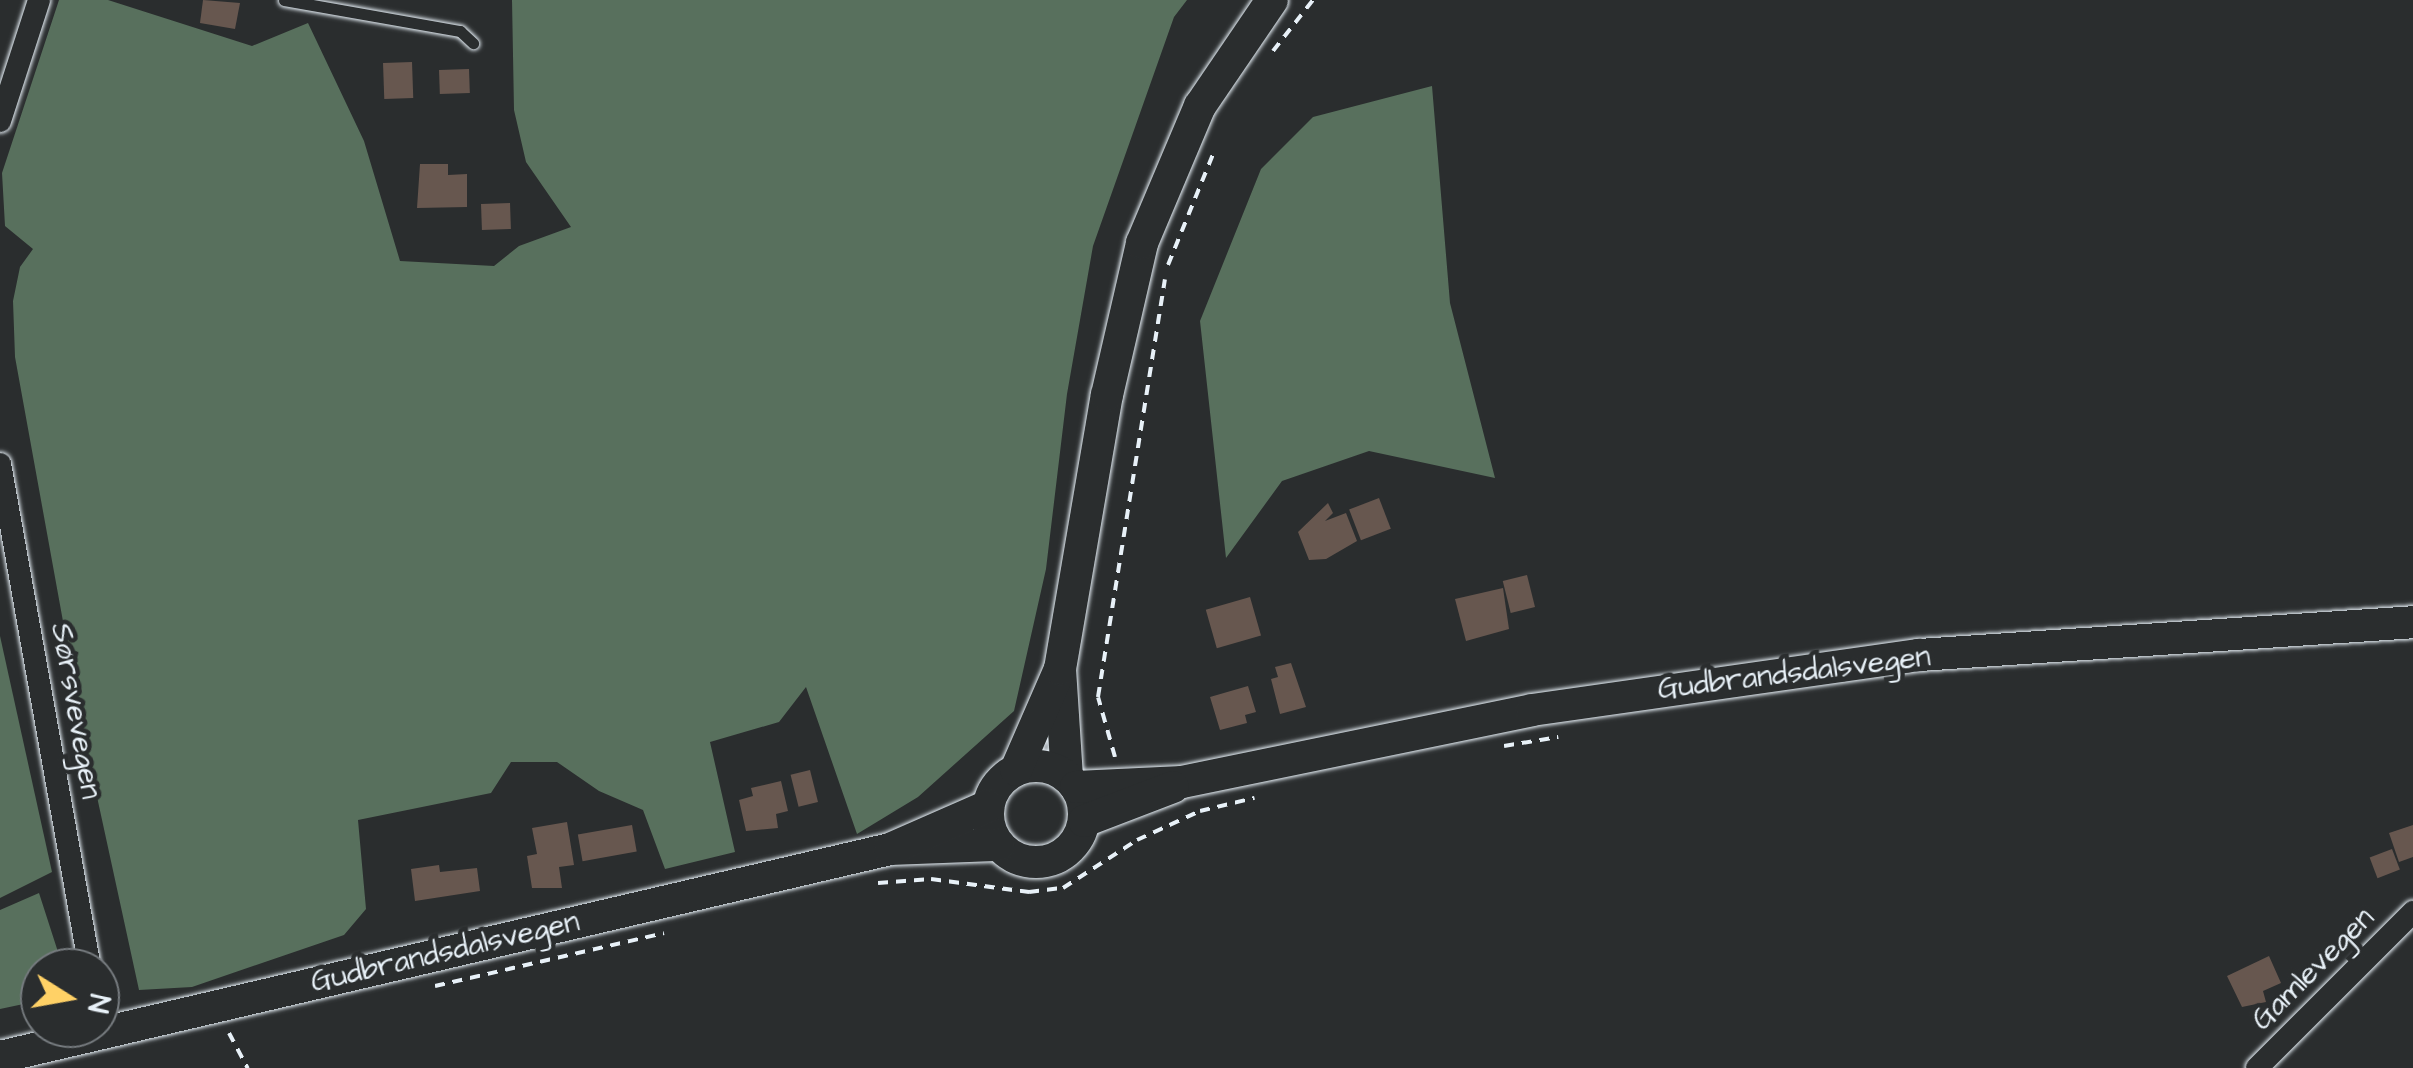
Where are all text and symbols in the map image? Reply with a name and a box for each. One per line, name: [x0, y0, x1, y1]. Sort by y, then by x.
street label: Sørsvevegen: [43, 620, 109, 802]
street label: Gudbrandsdalsvegen: [1656, 638, 1932, 708]
street label: Gamlevegen: [2244, 900, 2382, 1038]
street label: Gudbrandsdalsvegen: [307, 904, 583, 1000]
north arrow: [20, 948, 120, 1048]
text: N: [77, 991, 119, 1016]

